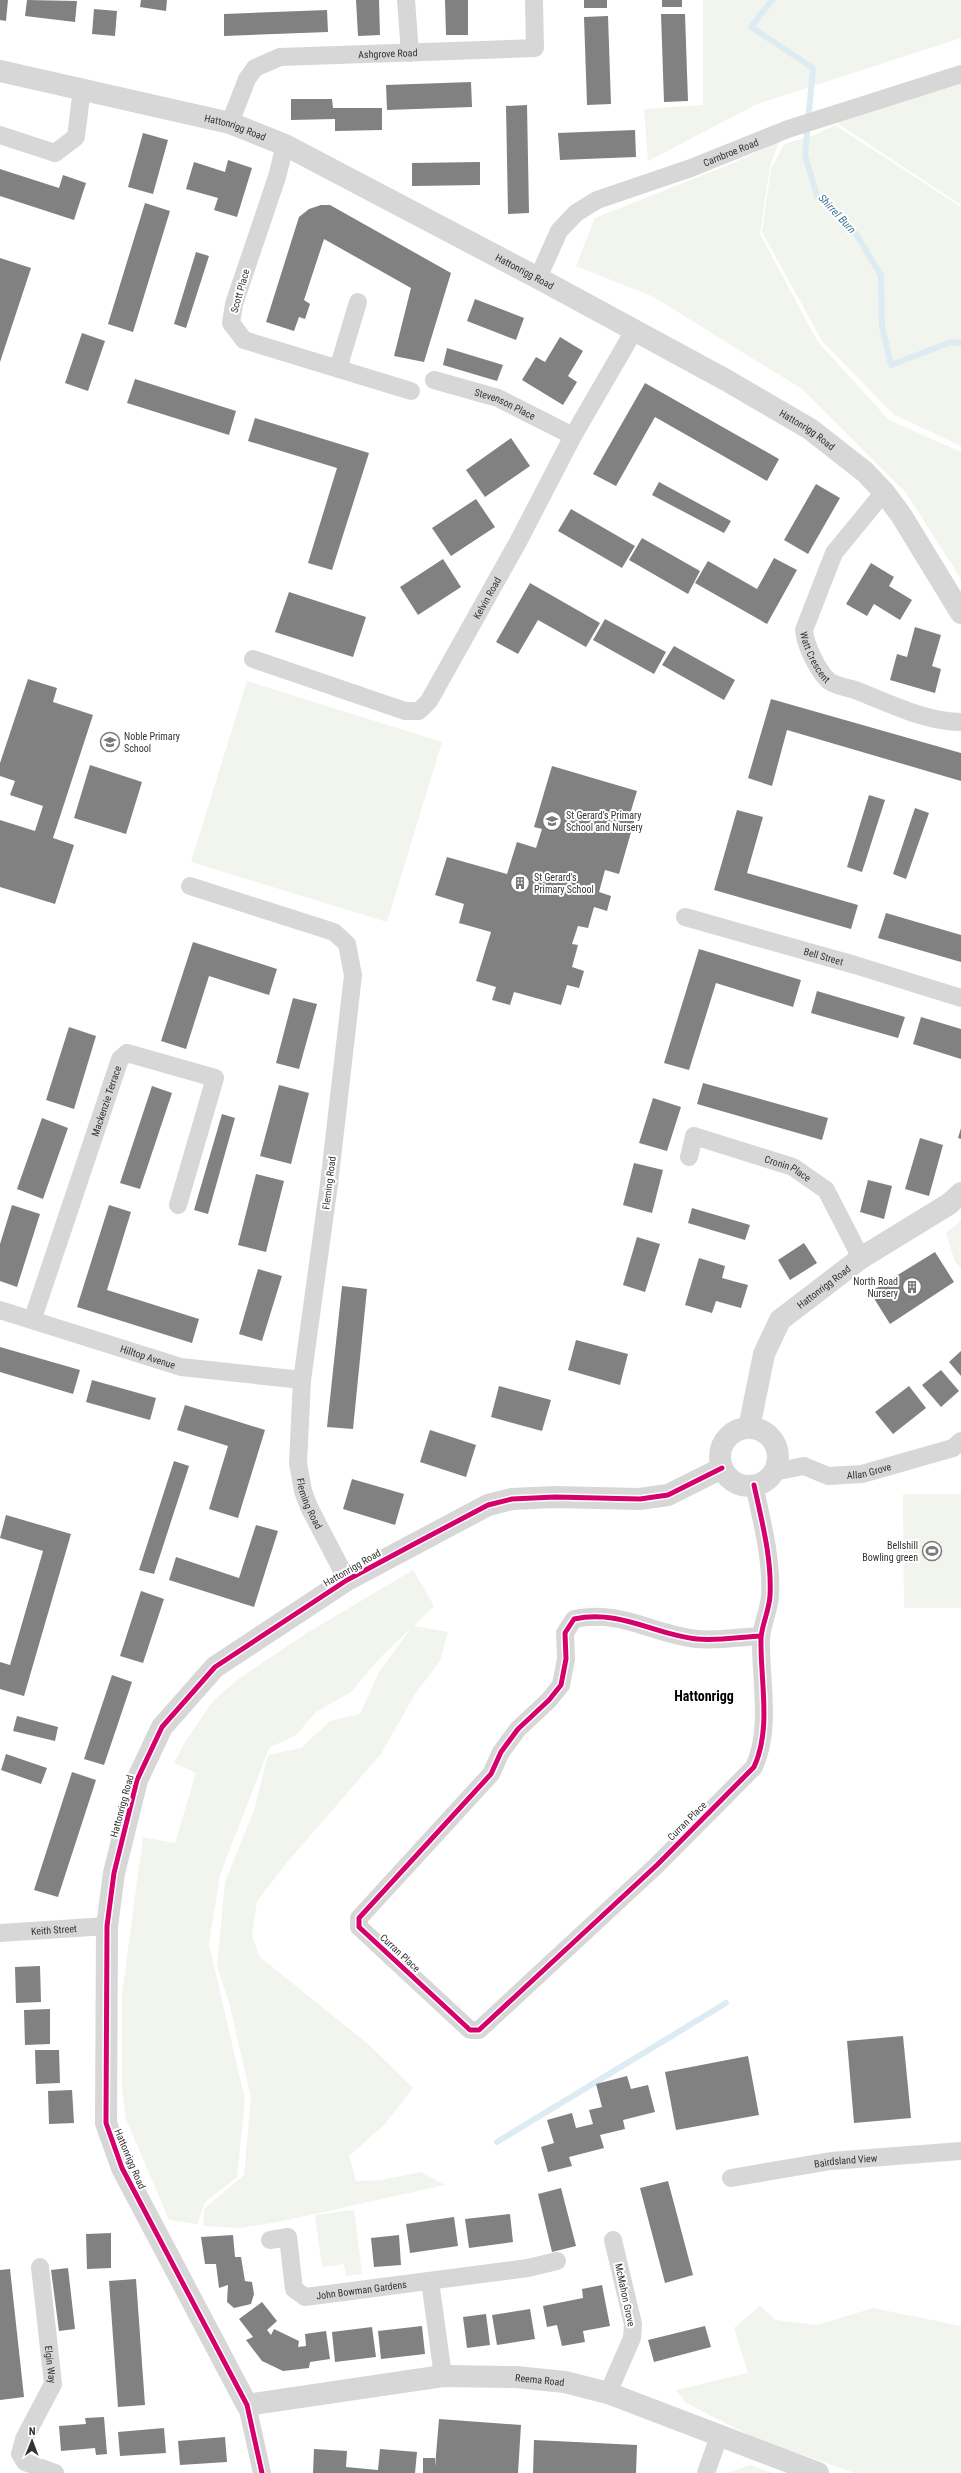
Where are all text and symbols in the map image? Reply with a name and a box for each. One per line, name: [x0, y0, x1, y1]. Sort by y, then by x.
street label: Ashgrove Road: [358, 47, 418, 60]
street label: Hattonrigg Road: [203, 112, 268, 142]
street label: Carnbroe Road: [702, 136, 760, 168]
water label: Shirrel Burn: [816, 192, 858, 236]
street label: Hattonrigg Road: [494, 251, 556, 291]
street label: Scott Place: [229, 268, 252, 314]
street label: Stevenson Place: [473, 386, 537, 422]
street label: Hattonrigg Road: [778, 407, 837, 452]
street label: Kelvin Road: [471, 575, 503, 621]
street label: Watt Crescent: [799, 631, 833, 685]
school or university icon: Noble Primary School: [99, 731, 121, 753]
place label: Noble Primary School: [124, 731, 180, 754]
school or university icon: St Gerard's Primary School and Nursery: [541, 810, 563, 832]
place label: St Gerard's Primary School and Nursery: [566, 810, 643, 833]
building icon: St Gerard's Primary School: [509, 872, 531, 894]
place label: St Gerard's Primary School: [534, 872, 594, 895]
street label: Bell Street: [803, 945, 845, 967]
street label: Mackenzie Terrace: [89, 1064, 123, 1138]
street label: Cronin Place: [763, 1153, 813, 1183]
street label: Fleming Road: [320, 1156, 338, 1210]
street label: Hattonrigg Road: [795, 1263, 853, 1311]
place label: North Road Nursery: [853, 1276, 898, 1299]
building icon: North Road Nursery: [901, 1276, 923, 1298]
street label: Hilltop Avenue: [119, 1343, 177, 1370]
street label: Allan Grove: [847, 1460, 893, 1480]
street label: Fleming Road: [295, 1477, 325, 1531]
place label: Bellshill Bowling green: [862, 1540, 918, 1563]
sports icon: Bellshill Bowling green: [921, 1540, 943, 1562]
street label: Hattonrigg Road: [321, 1547, 383, 1589]
district label: Hattonrigg: [674, 1688, 734, 1704]
street label: Hattonrigg Road: [108, 1774, 136, 1838]
street label: Curran Place: [665, 1799, 709, 1843]
street label: Keith Street: [31, 1922, 77, 1936]
street label: Curran Place: [378, 1932, 422, 1974]
street label: Hattonrigg Road: [112, 2127, 148, 2191]
street label: Bairdsland View: [813, 2152, 878, 2169]
street label: McMahon Grove: [613, 2262, 637, 2328]
street label: John Bowman Gardens: [315, 2278, 408, 2301]
street label: Elgin Way: [43, 2345, 58, 2384]
street label: Reema Road: [515, 2371, 565, 2387]
north arrow: [12, 2421, 52, 2461]
text: N: [29, 2425, 36, 2438]

